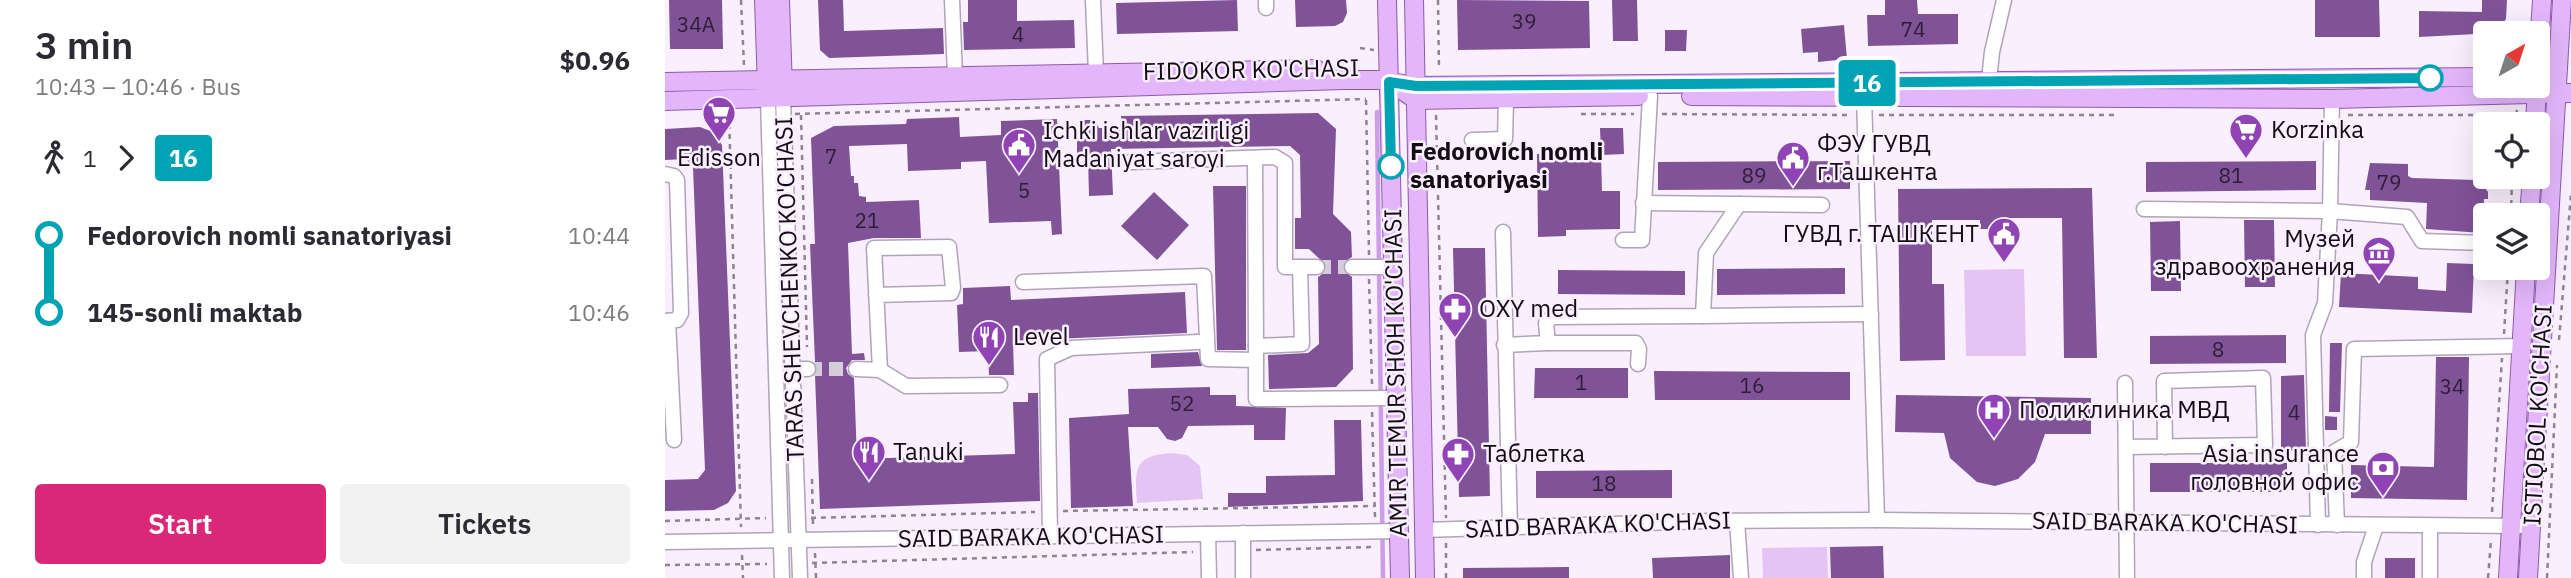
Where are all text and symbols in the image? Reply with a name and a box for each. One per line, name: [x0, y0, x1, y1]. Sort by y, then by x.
house number: 39: [1511, 7, 1537, 35]
house number: 34А: [677, 10, 715, 38]
house number: 74: [1900, 15, 1926, 43]
text: 3 min: [35, 20, 133, 69]
house number: 4: [1012, 20, 1024, 48]
north arrow: [2473, 21, 2550, 98]
map controls: [2473, 21, 2550, 280]
text: $0.96: [560, 43, 630, 77]
street label: FIDOKOR KO'CHASI: [1142, 51, 1359, 87]
line badge: 16: [1835, 60, 1899, 106]
unlabelled marker: [2417, 65, 2443, 91]
text: 16: [1853, 67, 1881, 99]
text: 10:43 – 10:46 · Bus: [35, 71, 241, 101]
supermarket icon: Edisson: [700, 94, 738, 143]
supermarket icon: Korzinka: [2227, 111, 2265, 160]
button: locate: [2473, 112, 2550, 189]
place label: Korzinka: [2271, 113, 2364, 145]
place label: Ichki ishlar vazirligi Madaniyat saroyi: [1043, 114, 1249, 174]
street label: TARAS SHEVCHENKO KO'CHASI: [767, 116, 811, 462]
public building icon: Ichki ishlar vazirligi Madaniyat saroyi: [1000, 126, 1038, 175]
place label: ФЭУ ГУВД г.Ташкента: [1817, 127, 1938, 187]
place label: Fedorovich nomli sanatoriyasi: [1410, 135, 1603, 195]
icon: walk: [35, 139, 73, 177]
icon: forward: [107, 139, 145, 177]
public building icon: ФЭУ ГУВД г.Ташкента: [1774, 139, 1812, 188]
place label: Edisson: [677, 141, 761, 173]
text: 16: [169, 142, 198, 174]
house number: 7: [825, 142, 837, 170]
text: 1: [83, 143, 97, 173]
marker: Fedorovich nomli sanatoriyasi: [1378, 153, 1404, 179]
house number: 89: [1741, 161, 1767, 189]
house number: 81: [2218, 161, 2244, 189]
house number: 79: [2376, 168, 2402, 196]
house number: 5: [1018, 176, 1030, 204]
button: layers: [2473, 203, 2550, 280]
house number: 21: [854, 206, 880, 234]
street label: AMIR TEMUR SHOH KO'CHASI: [1376, 209, 1414, 537]
public building icon: ГУВД г. ТАШКЕНТ: [1985, 215, 2023, 264]
place label: ГУВД г. ТАШКЕНТ: [1783, 217, 1979, 249]
text: Fedorovich nomli sanatoriyasi: [87, 218, 452, 252]
text: 10:44: [568, 220, 630, 250]
place label: Музей здравоохранения: [2155, 222, 2355, 282]
museum icon: Музей здравоохранения: [2360, 234, 2398, 283]
pharmacy icon: OXY med: [1436, 290, 1474, 339]
place label: OXY med: [1479, 292, 1578, 324]
text: 145-sonli maktab: [87, 295, 302, 329]
text: 10:46: [568, 297, 630, 327]
street label: ISTIQBOL KO'CHASI: [2515, 304, 2559, 526]
restaurant icon: Level: [970, 318, 1008, 367]
place label: Level: [1013, 320, 1069, 352]
house number: 8: [2212, 335, 2224, 363]
house number: 1: [1575, 368, 1587, 396]
house number: 16: [1739, 371, 1765, 399]
house number: 34: [2439, 372, 2465, 400]
house number: 52: [1169, 389, 1195, 417]
hospital icon: Поликлиника МВД: [1975, 391, 2013, 440]
place label: Поликлиника МВД: [2019, 393, 2230, 425]
house number: 4: [2288, 398, 2300, 426]
restaurant icon: Tanuki: [850, 433, 888, 482]
place label: Tanuki: [893, 435, 964, 467]
pharmacy icon: Таблетка: [1439, 435, 1477, 484]
place label: Таблетка: [1483, 437, 1585, 469]
place label: Asia insurance головной офис: [2190, 437, 2359, 497]
bank icon: Asia insurance головной офис: [2364, 449, 2402, 498]
house number: 18: [1591, 469, 1617, 497]
button: Start: [35, 484, 326, 564]
button: Tickets: [340, 484, 630, 564]
street label: SAID BARAKA KO'CHASI: [1464, 503, 1732, 545]
street label: SAID BARAKA KO'CHASI: [2032, 504, 2298, 540]
street label: SAID BARAKA KO'CHASI: [898, 518, 1164, 554]

